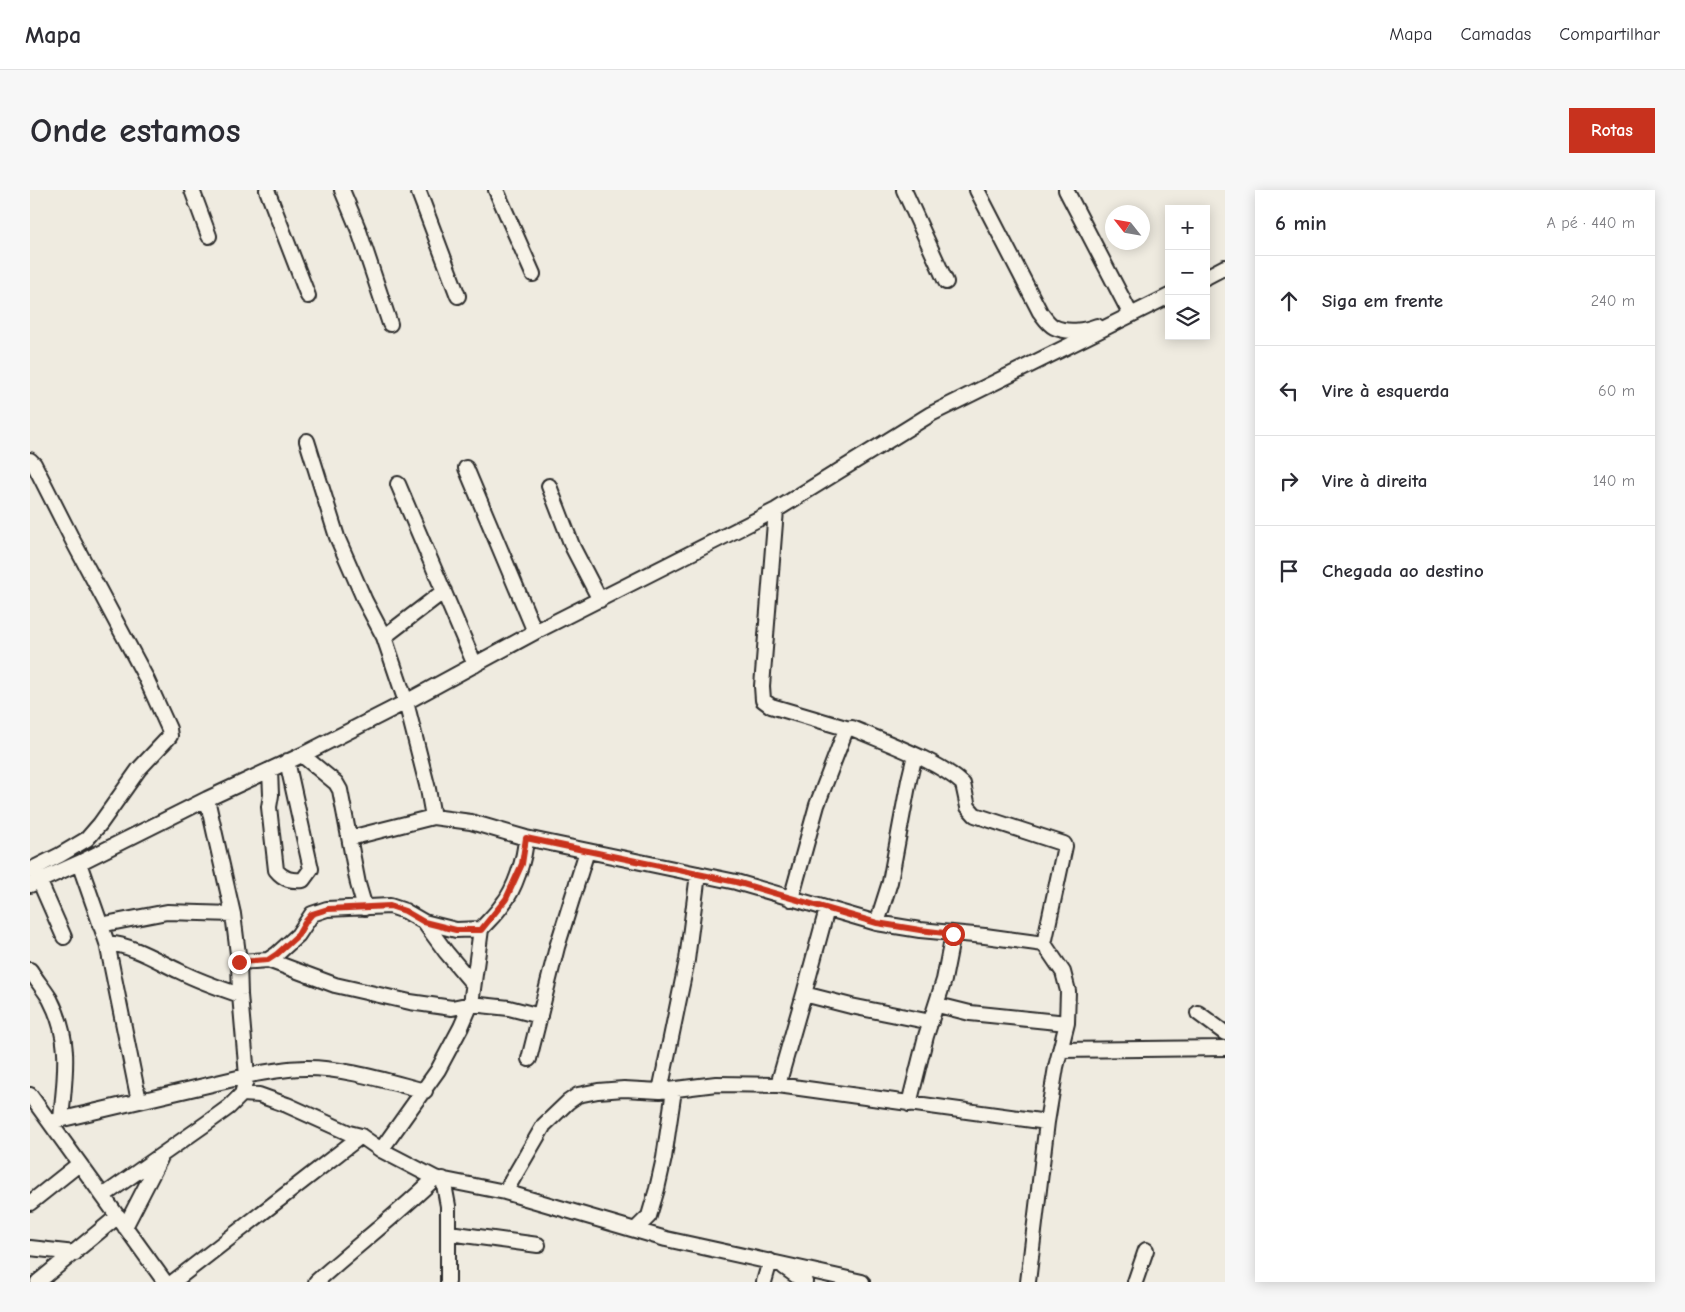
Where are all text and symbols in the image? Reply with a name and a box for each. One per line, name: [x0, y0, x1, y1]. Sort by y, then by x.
text: Mapa: [25, 21, 81, 49]
text: Mapa: [1389, 24, 1432, 45]
text: Camadas: [1460, 24, 1531, 45]
text: Compartilhar: [1559, 24, 1660, 45]
button: Rotas: [1569, 108, 1655, 153]
text: Onde estamos: [30, 110, 241, 151]
north arrow: [1105, 205, 1150, 250]
map controls: [1165, 205, 1210, 340]
button: +: [1165, 205, 1210, 250]
text: 6 min: [1275, 211, 1327, 235]
text: A pé · 440 m: [1547, 214, 1635, 232]
button: −: [1165, 250, 1210, 295]
icon: ahead: [1275, 287, 1303, 315]
text: Siga em frente: [1322, 290, 1443, 312]
text: 240 m: [1591, 292, 1635, 310]
button: layers: [1165, 295, 1210, 340]
icon: left: [1275, 377, 1303, 405]
text: Vire à esquerda: [1322, 380, 1449, 402]
text: 60 m: [1598, 382, 1635, 400]
icon: right: [1275, 467, 1303, 495]
text: Vire à direita: [1322, 470, 1427, 492]
text: 140 m: [1593, 472, 1635, 490]
icon: arrive: [1275, 557, 1303, 585]
text: Chegada ao destino: [1322, 560, 1484, 582]
route start: [942, 923, 965, 946]
route end: [228, 951, 251, 974]

